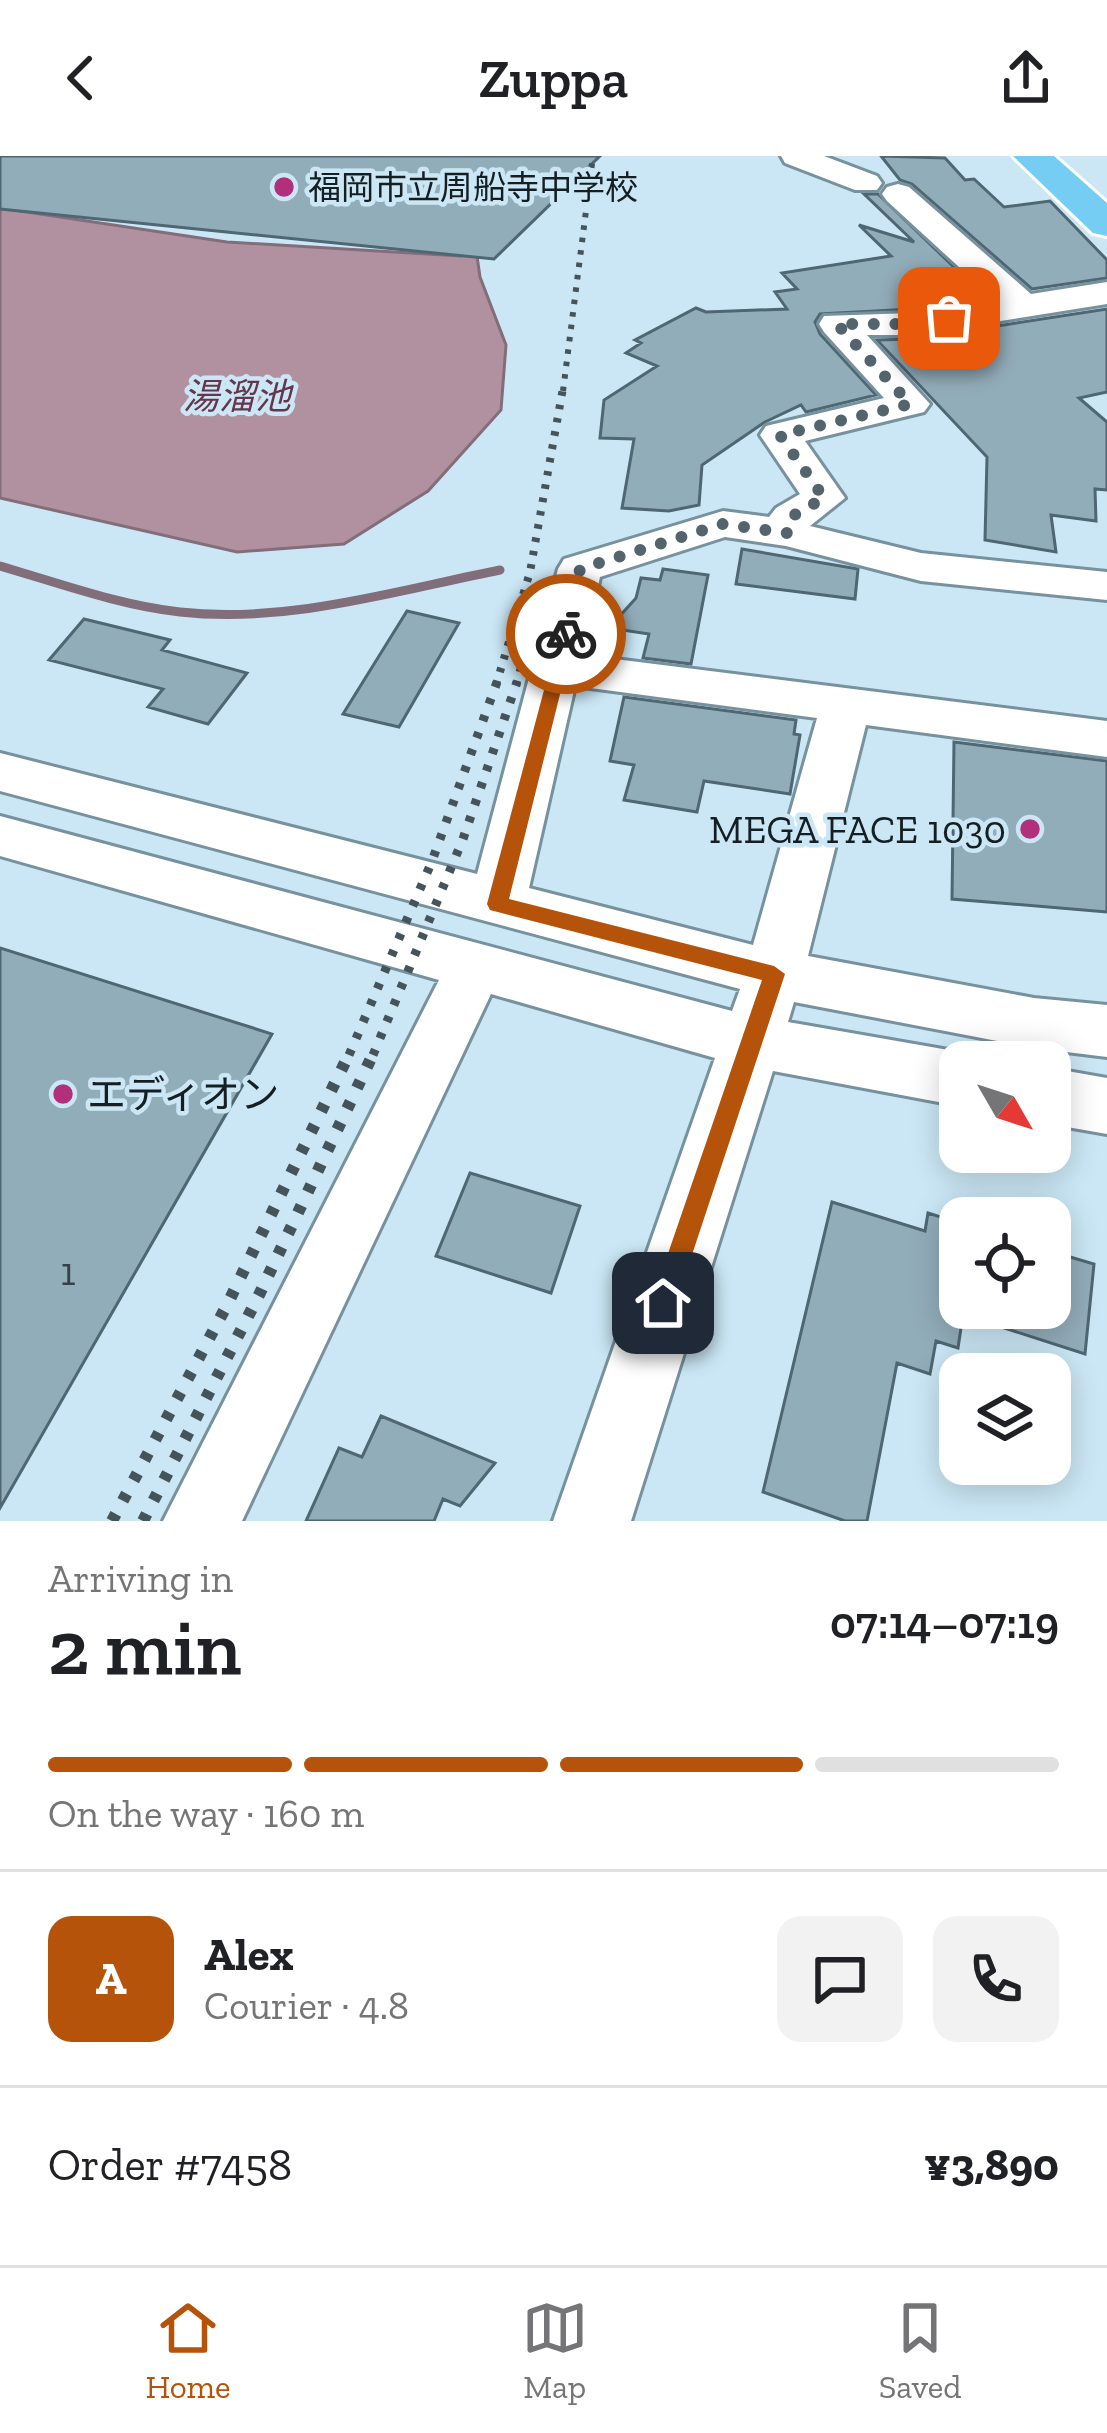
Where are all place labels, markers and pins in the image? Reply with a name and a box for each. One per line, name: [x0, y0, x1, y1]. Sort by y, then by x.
place label: 福岡市立周船寺中学校: [308, 168, 638, 207]
marker: 福岡市立周船寺中学校: [271, 174, 297, 200]
pin: [898, 267, 1000, 369]
place label: MEGA FACE 1030: [709, 806, 1006, 853]
marker: MEGA FACE 1030: [1017, 816, 1043, 842]
place label: エディオン: [87, 1071, 279, 1118]
marker: エディオン: [50, 1081, 76, 1107]
pin: [612, 1252, 714, 1354]

